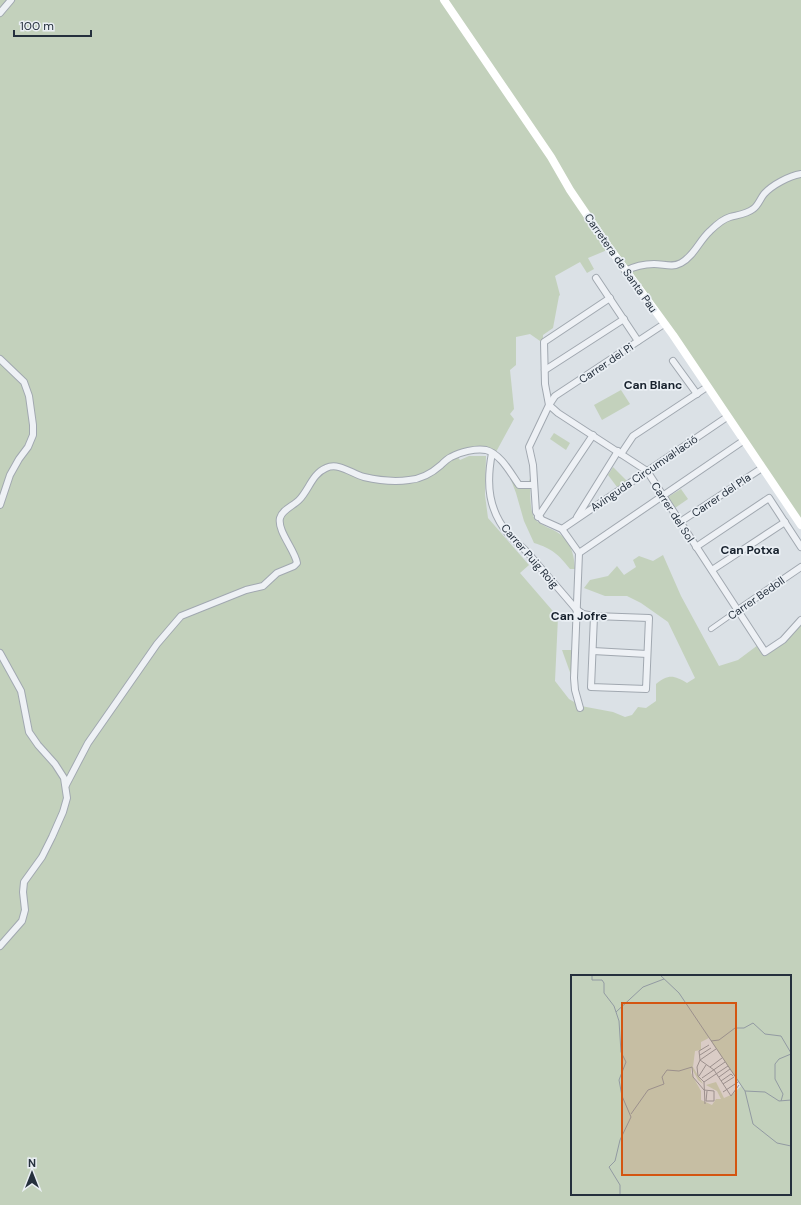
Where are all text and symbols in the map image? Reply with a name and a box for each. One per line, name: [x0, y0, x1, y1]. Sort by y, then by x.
scale bar: [14, 12, 91, 38]
text: 100 m: [20, 18, 54, 34]
street label: Carretera de Santa Pau: [582, 211, 660, 315]
street label: Carrer del Pi: [576, 340, 636, 386]
district label: Can Blanc: [624, 377, 682, 393]
street label: Avinguda Circumval·lació: [588, 432, 700, 514]
street label: Carrer del Pla: [689, 470, 753, 520]
street label: Carrer del Sol: [648, 479, 698, 545]
street label: Carrer Puig Roig: [498, 521, 562, 591]
district label: Can Potxa: [720, 542, 780, 558]
street label: Carrer Bedoll: [725, 573, 787, 623]
district label: Can Jofre: [551, 608, 607, 624]
inset map: [571, 975, 791, 1195]
north arrow: [12, 1153, 52, 1193]
text: N: [28, 1156, 36, 1170]

